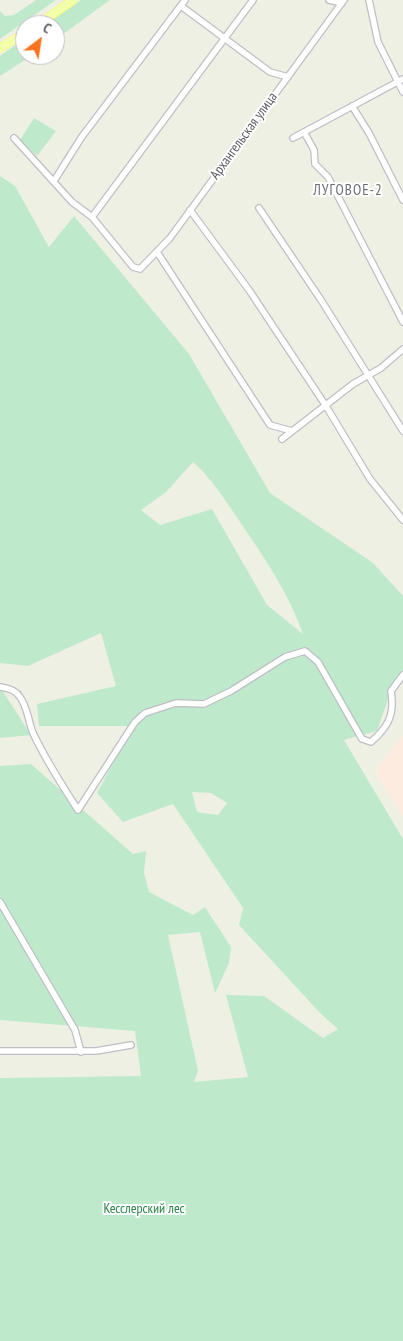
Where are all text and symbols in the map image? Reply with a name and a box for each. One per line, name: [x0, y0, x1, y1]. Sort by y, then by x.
north arrow: [15, 15, 65, 65]
text: С: [40, 19, 55, 37]
street label: Архангельская улица: [207, 89, 281, 183]
district label: ЛУГОВОЕ-2: [312, 182, 384, 200]
park label: Кесслерский лес: [103, 1201, 185, 1217]

